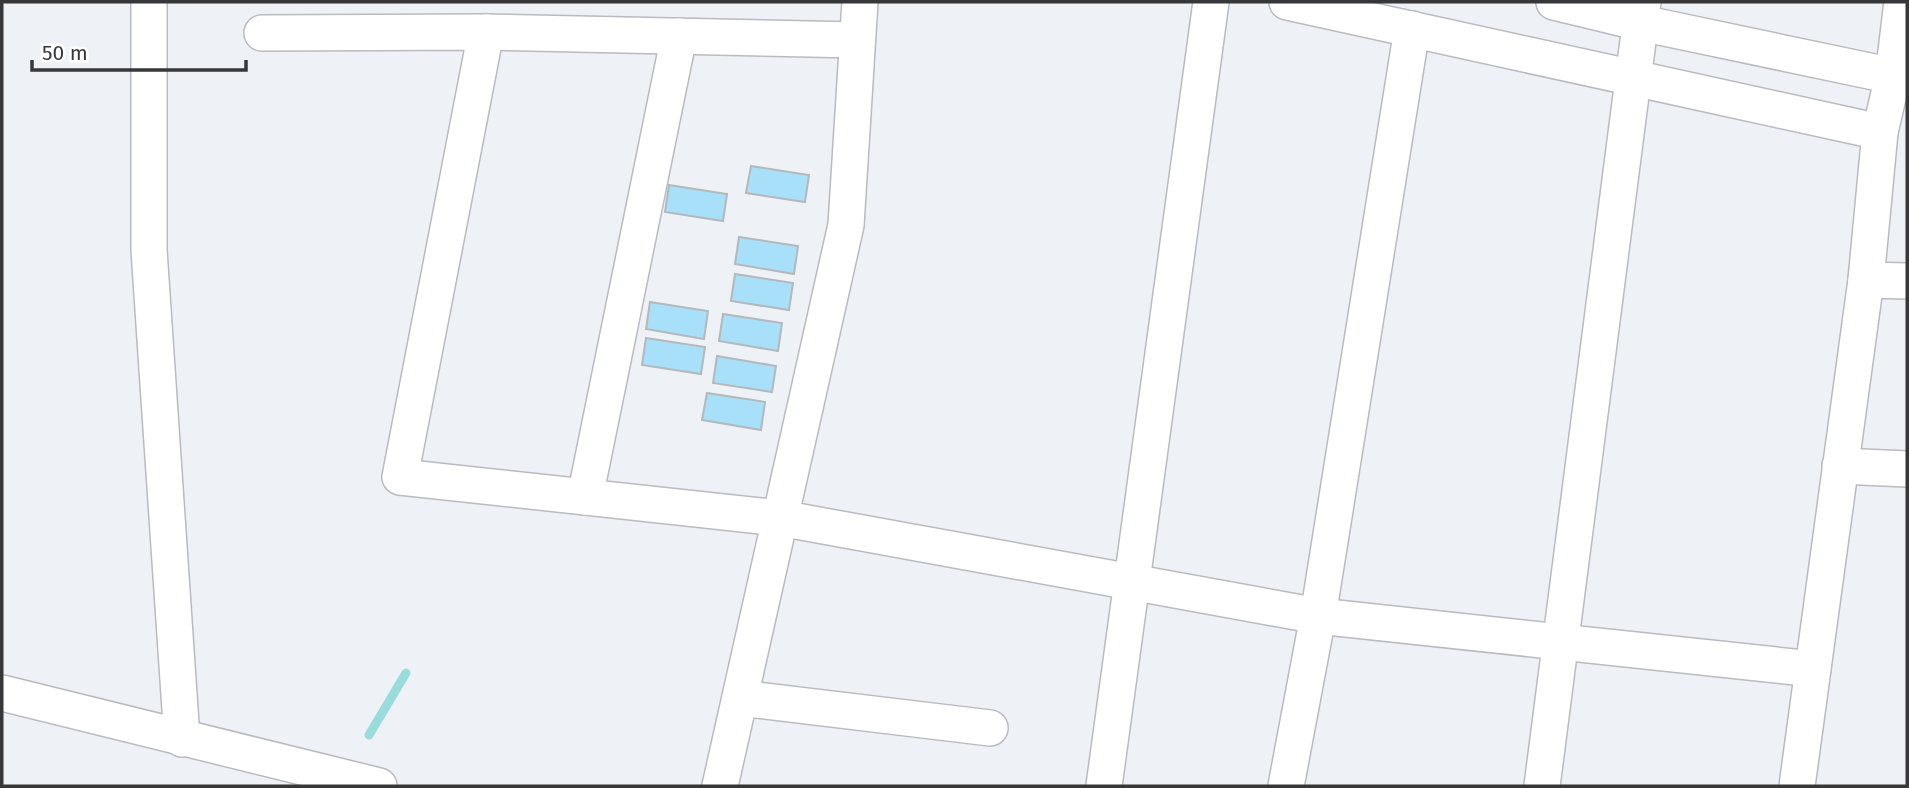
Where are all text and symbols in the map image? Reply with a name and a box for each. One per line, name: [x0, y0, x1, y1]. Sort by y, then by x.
scale bar: [32, 28, 245, 72]
text: 50 m: [42, 40, 88, 66]

